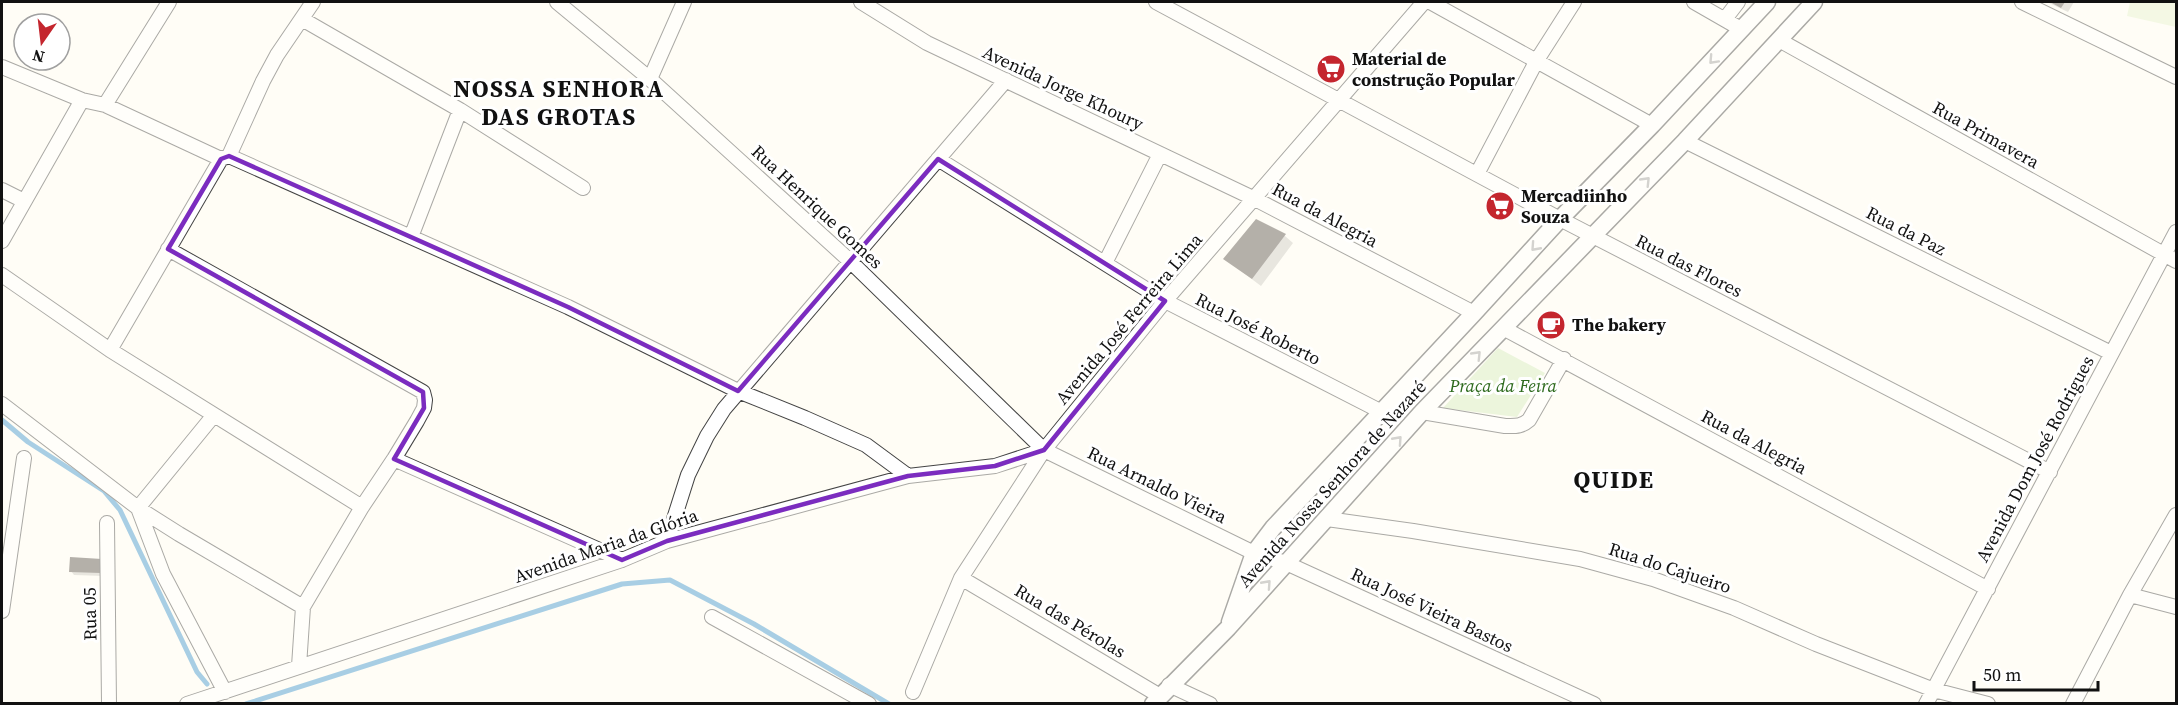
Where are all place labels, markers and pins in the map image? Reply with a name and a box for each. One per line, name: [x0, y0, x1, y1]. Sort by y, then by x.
place label: Material de construção Popular: [1352, 46, 1516, 92]
supermarket icon: Material de construção Popular: [1315, 53, 1347, 85]
place label: Mercadiinho Souza: [1521, 183, 1627, 229]
supermarket icon: Mercadiinho Souza: [1484, 190, 1516, 222]
cafe icon: The bakery: [1535, 309, 1567, 341]
place label: The bakery: [1572, 312, 1667, 337]

